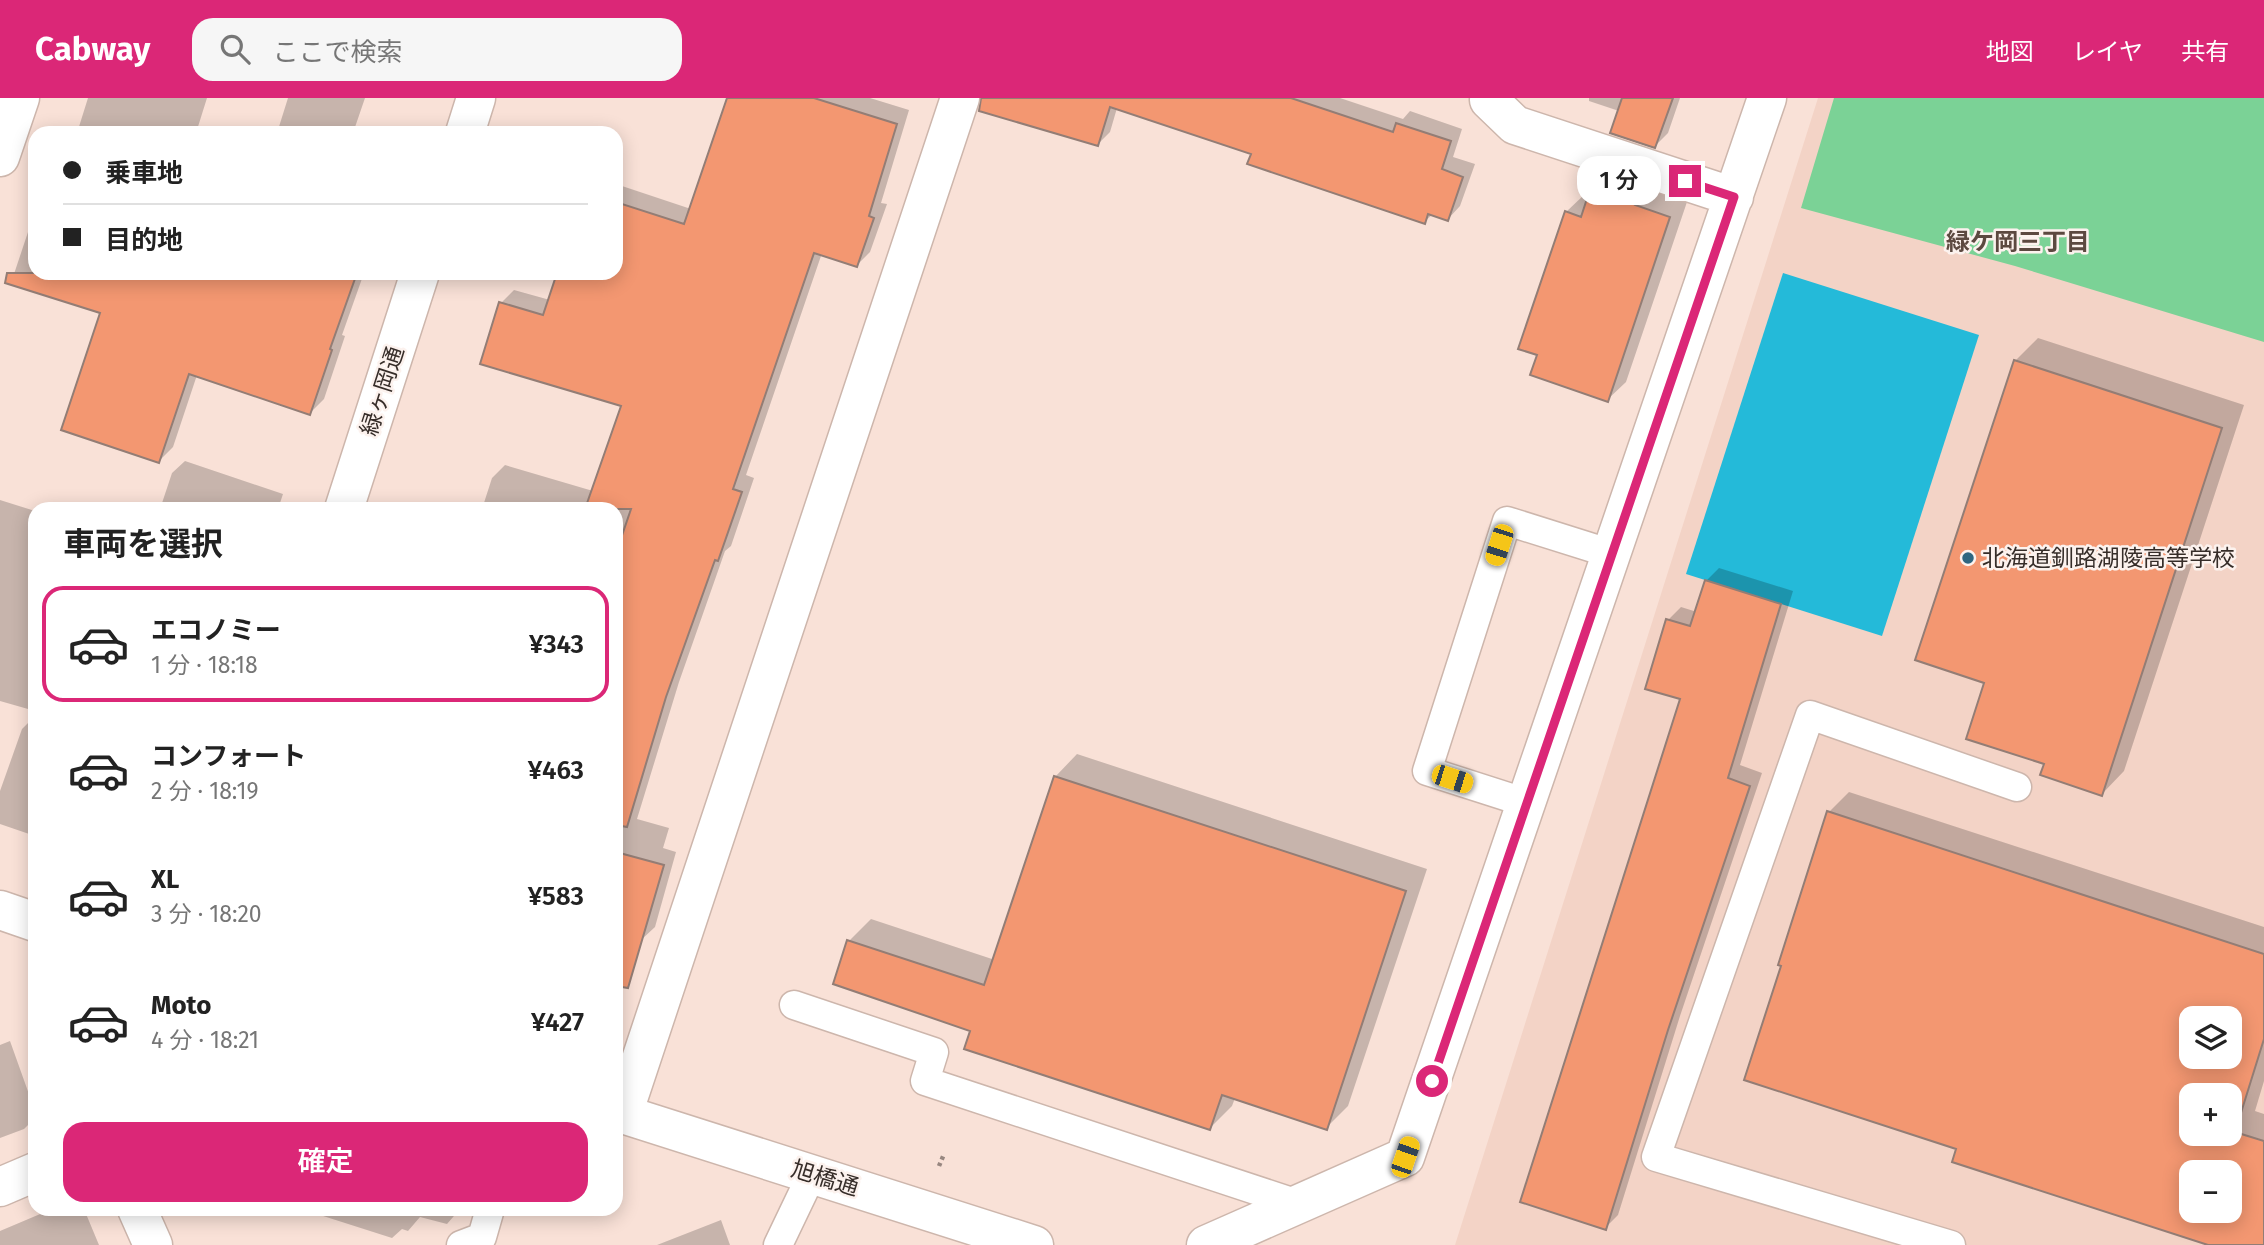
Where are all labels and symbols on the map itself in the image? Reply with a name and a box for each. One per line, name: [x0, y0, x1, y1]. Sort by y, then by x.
callout: 1 分: [1576, 156, 1660, 206]
route end: [1669, 165, 1701, 197]
district label: 緑ケ岡三丁目: [1946, 228, 2090, 256]
street label: 緑ヶ岡通: [354, 343, 410, 439]
car: [1483, 522, 1516, 568]
place label: 北海道釧路湖陵高等学校: [1982, 544, 2235, 572]
marker: 北海道釧路湖陵高等学校: [1960, 550, 1976, 566]
car: [1429, 763, 1476, 795]
route start: [1416, 1065, 1448, 1097]
car: [1389, 1134, 1422, 1180]
street label: 旭橋通: [788, 1155, 862, 1201]

